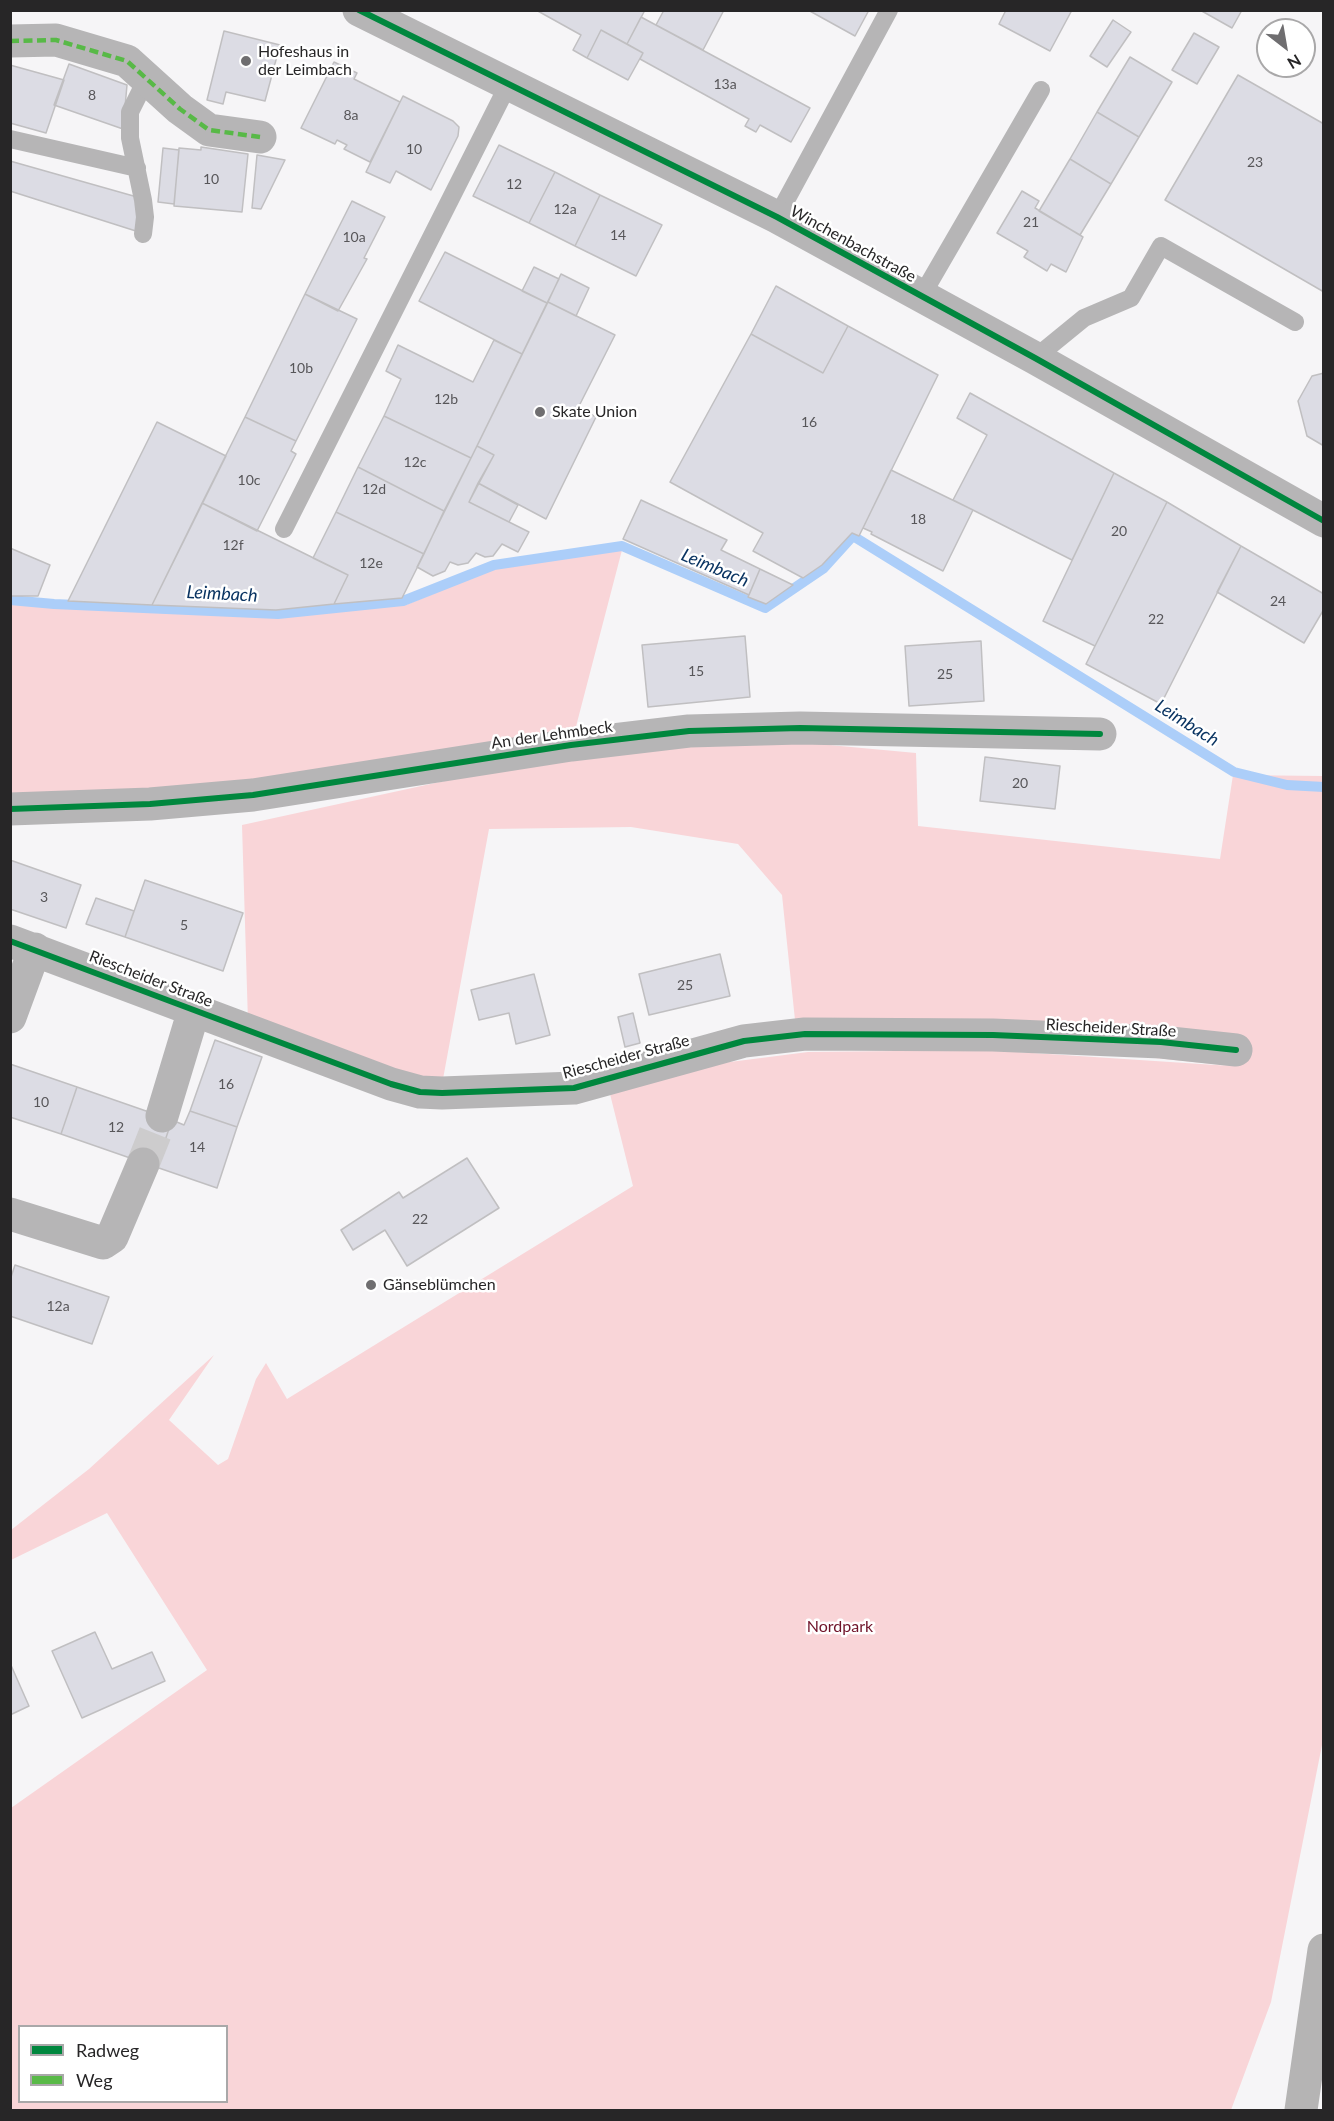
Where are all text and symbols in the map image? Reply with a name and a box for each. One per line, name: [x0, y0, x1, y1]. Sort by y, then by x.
north arrow: [1256, 18, 1316, 78]
place label: Hofeshaus in der Leimbach: [258, 42, 352, 80]
text: N: [1284, 51, 1305, 73]
marker: Hofeshaus in der Leimbach: [239, 54, 253, 68]
house number: 13a: [713, 76, 737, 92]
house number: 8: [88, 87, 96, 103]
house number: 8a: [343, 107, 359, 123]
house number: 10: [406, 141, 422, 157]
house number: 23: [1247, 154, 1263, 170]
house number: 10: [203, 171, 219, 187]
house number: 12: [506, 176, 522, 192]
house number: 12a: [553, 201, 577, 217]
street label: Winchenbachstraße: [787, 201, 919, 287]
house number: 21: [1023, 214, 1039, 230]
house number: 14: [610, 227, 626, 243]
house number: 10a: [342, 229, 366, 245]
house number: 10b: [289, 360, 313, 376]
house number: 12b: [434, 391, 458, 407]
place label: Skate Union: [552, 402, 637, 422]
marker: Skate Union: [533, 405, 547, 419]
house number: 16: [801, 414, 817, 430]
house number: 12c: [404, 454, 426, 470]
house number: 10c: [238, 472, 260, 488]
house number: 12d: [362, 481, 386, 497]
house number: 18: [910, 511, 926, 527]
house number: 20: [1111, 523, 1127, 539]
house number: 12f: [222, 537, 244, 553]
water label: Leimbach: [678, 544, 752, 592]
house number: 12e: [359, 555, 383, 571]
water label: Leimbach: [186, 581, 258, 607]
house number: 24: [1270, 593, 1286, 609]
house number: 22: [1148, 611, 1164, 627]
house number: 15: [688, 663, 704, 679]
house number: 25: [937, 666, 953, 682]
water label: Leimbach: [1151, 695, 1223, 751]
street label: An der Lehmbeck: [490, 717, 614, 753]
house number: 20: [1012, 775, 1028, 791]
house number: 3: [40, 889, 48, 905]
house number: 5: [180, 917, 188, 933]
street label: Riescheider Straße: [87, 947, 215, 1011]
house number: 25: [677, 977, 693, 993]
street label: Riescheider Straße: [1045, 1015, 1177, 1041]
street label: Riescheider Straße: [560, 1031, 692, 1083]
house number: 16: [218, 1076, 234, 1092]
house number: 10: [33, 1094, 49, 1110]
house number: 12: [108, 1119, 124, 1135]
house number: 14: [189, 1139, 205, 1155]
house number: 22: [412, 1211, 428, 1227]
place label: Gänseblümchen: [383, 1275, 496, 1295]
marker: Gänseblümchen: [364, 1278, 378, 1292]
house number: 12a: [46, 1298, 70, 1314]
park label: Nordpark: [807, 1617, 873, 1637]
legend: [18, 2025, 228, 2103]
text: Radweg: [76, 2039, 139, 2061]
text: Weg: [76, 2069, 113, 2091]

